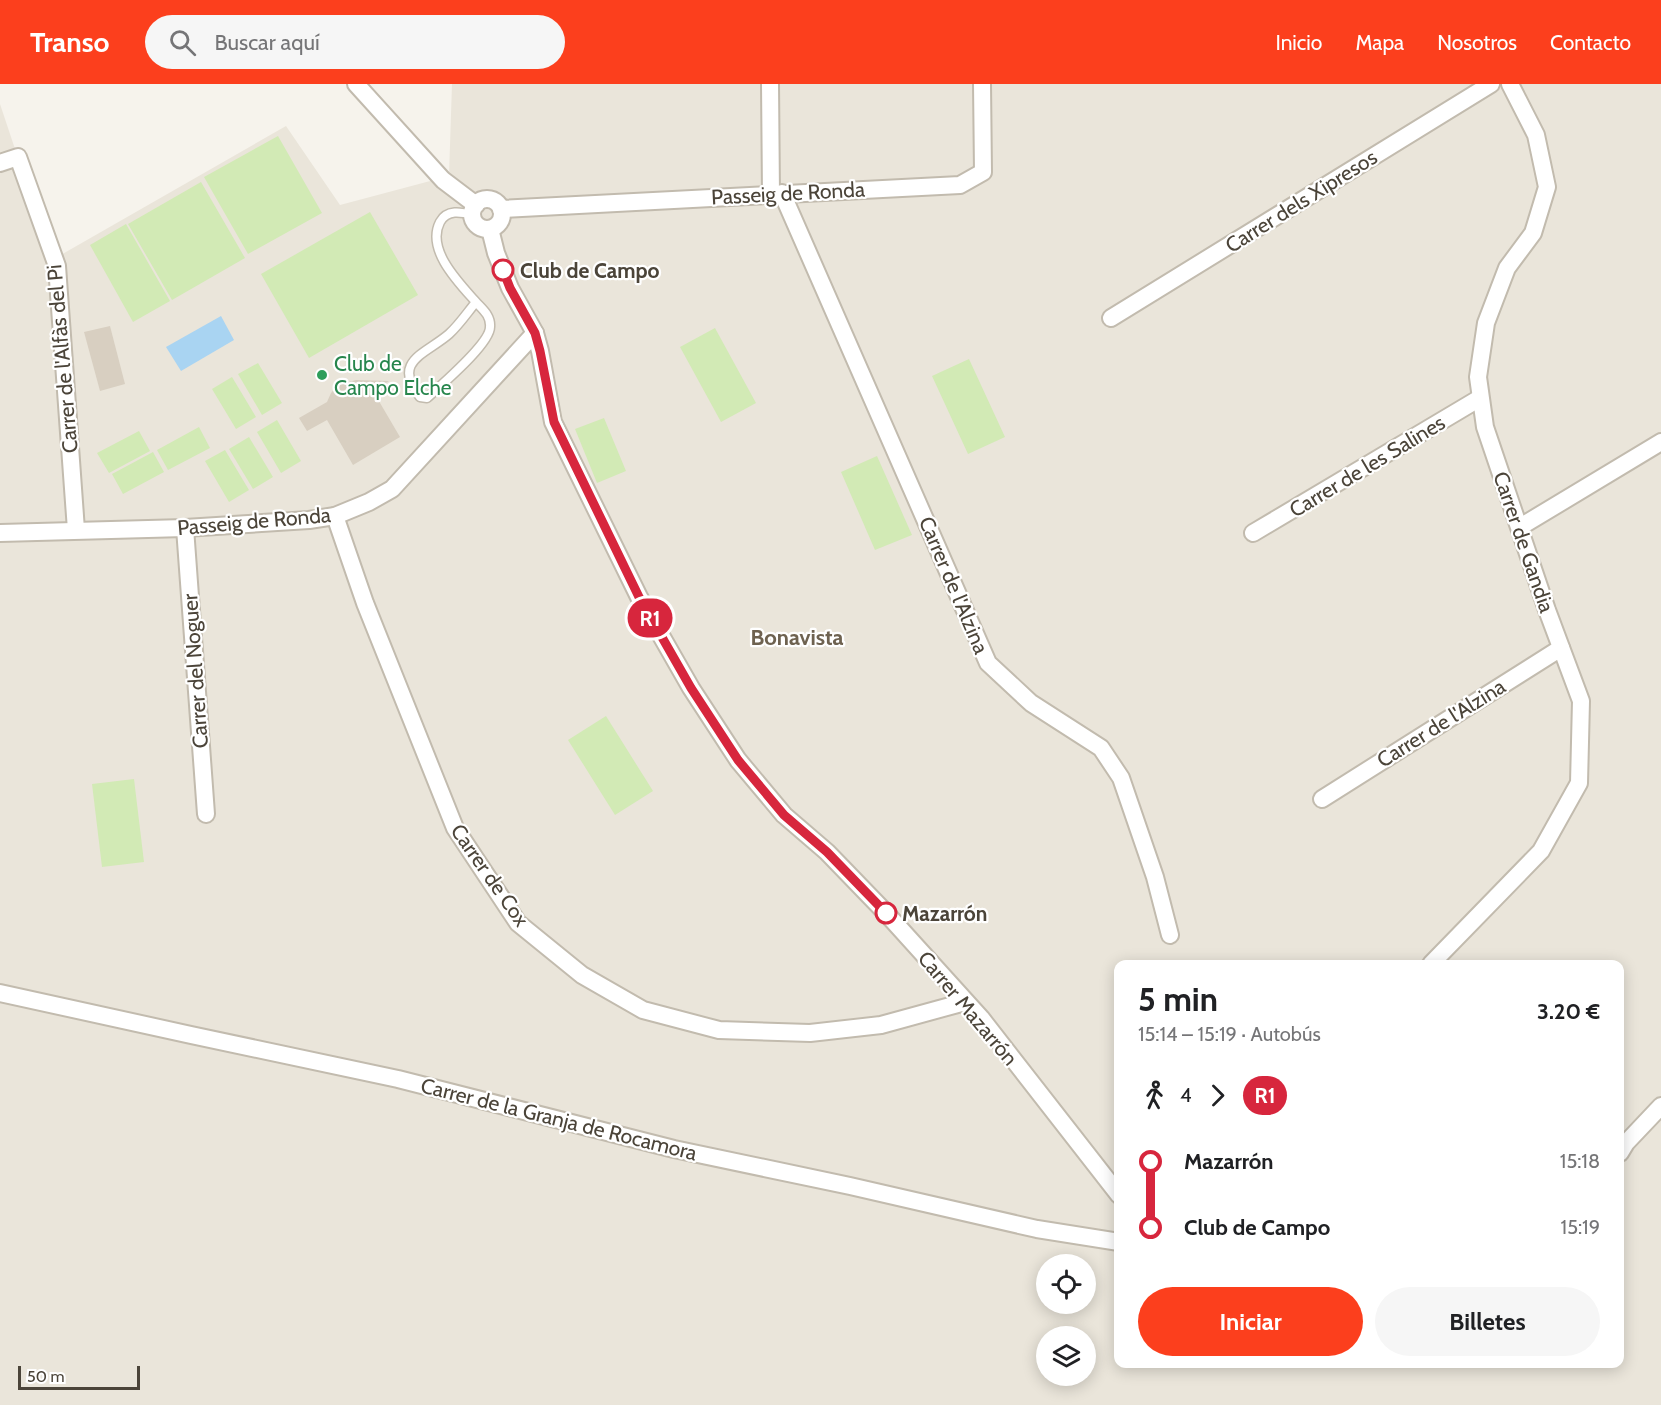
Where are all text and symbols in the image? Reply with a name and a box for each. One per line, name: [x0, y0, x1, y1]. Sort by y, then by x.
search box: [145, 15, 565, 69]
text: Transo: [30, 25, 109, 59]
icon: search: [166, 26, 199, 59]
text: Buscar aquí: [214, 29, 320, 56]
text: Inicio: [1275, 30, 1322, 55]
text: Mapa: [1355, 30, 1404, 55]
text: Nosotros: [1437, 30, 1517, 55]
text: Contacto: [1550, 30, 1631, 55]
street label: Carrer dels Xipresos: [1221, 144, 1382, 258]
street label: Passeig de Ronda: [710, 176, 866, 210]
place label: Club de Campo: [520, 258, 660, 283]
marker: Club de Campo: [492, 259, 514, 281]
street label: Carrer de l'Alfàs del Pi: [41, 264, 83, 454]
place label: Club de Campo Elche: [334, 351, 452, 400]
marker: Club de Campo Elche: [315, 368, 329, 382]
street label: Carrer de les Salines: [1285, 409, 1450, 522]
street label: Carrer de Gandia: [1488, 468, 1560, 616]
street label: Passeig de Ronda: [176, 502, 332, 540]
street label: Carrer de l'Alzina: [914, 513, 994, 657]
street label: Carrer del Noguer: [177, 592, 213, 749]
line badge: R1: [623, 598, 677, 638]
text: R1: [640, 606, 660, 631]
district label: Bonavista: [750, 624, 844, 651]
street label: Carrer de l'Alzina: [1372, 674, 1510, 772]
street label: Carrer de Cox: [446, 819, 534, 931]
place label: Mazarrón: [902, 901, 987, 926]
marker: Mazarrón: [875, 902, 897, 924]
street label: Carrer Mazarrón: [913, 946, 1023, 1070]
text: 5 min: [1138, 979, 1218, 1019]
text: 3.20 €: [1537, 998, 1600, 1025]
text: 15:14 – 15:19 · Autobús: [1138, 1022, 1321, 1046]
street label: Carrer de la Granja de Rocamora: [418, 1073, 700, 1166]
icon: walk: [1138, 1079, 1171, 1112]
icon: forward: [1201, 1079, 1234, 1112]
text: 4: [1180, 1083, 1192, 1107]
text: R1: [1255, 1083, 1275, 1108]
text: Mazarrón: [1184, 1148, 1274, 1175]
text: 15:18: [1560, 1149, 1600, 1173]
text: Club de Campo: [1184, 1214, 1330, 1241]
text: 15:19: [1561, 1215, 1600, 1239]
map controls: [1036, 1254, 1096, 1386]
button: locate: [1036, 1254, 1096, 1314]
button: Iniciar: [1138, 1287, 1363, 1356]
button: Billetes: [1375, 1287, 1600, 1356]
button: layers: [1036, 1326, 1096, 1386]
scale bar: [18, 1363, 140, 1390]
text: 50 m: [27, 1367, 64, 1386]

